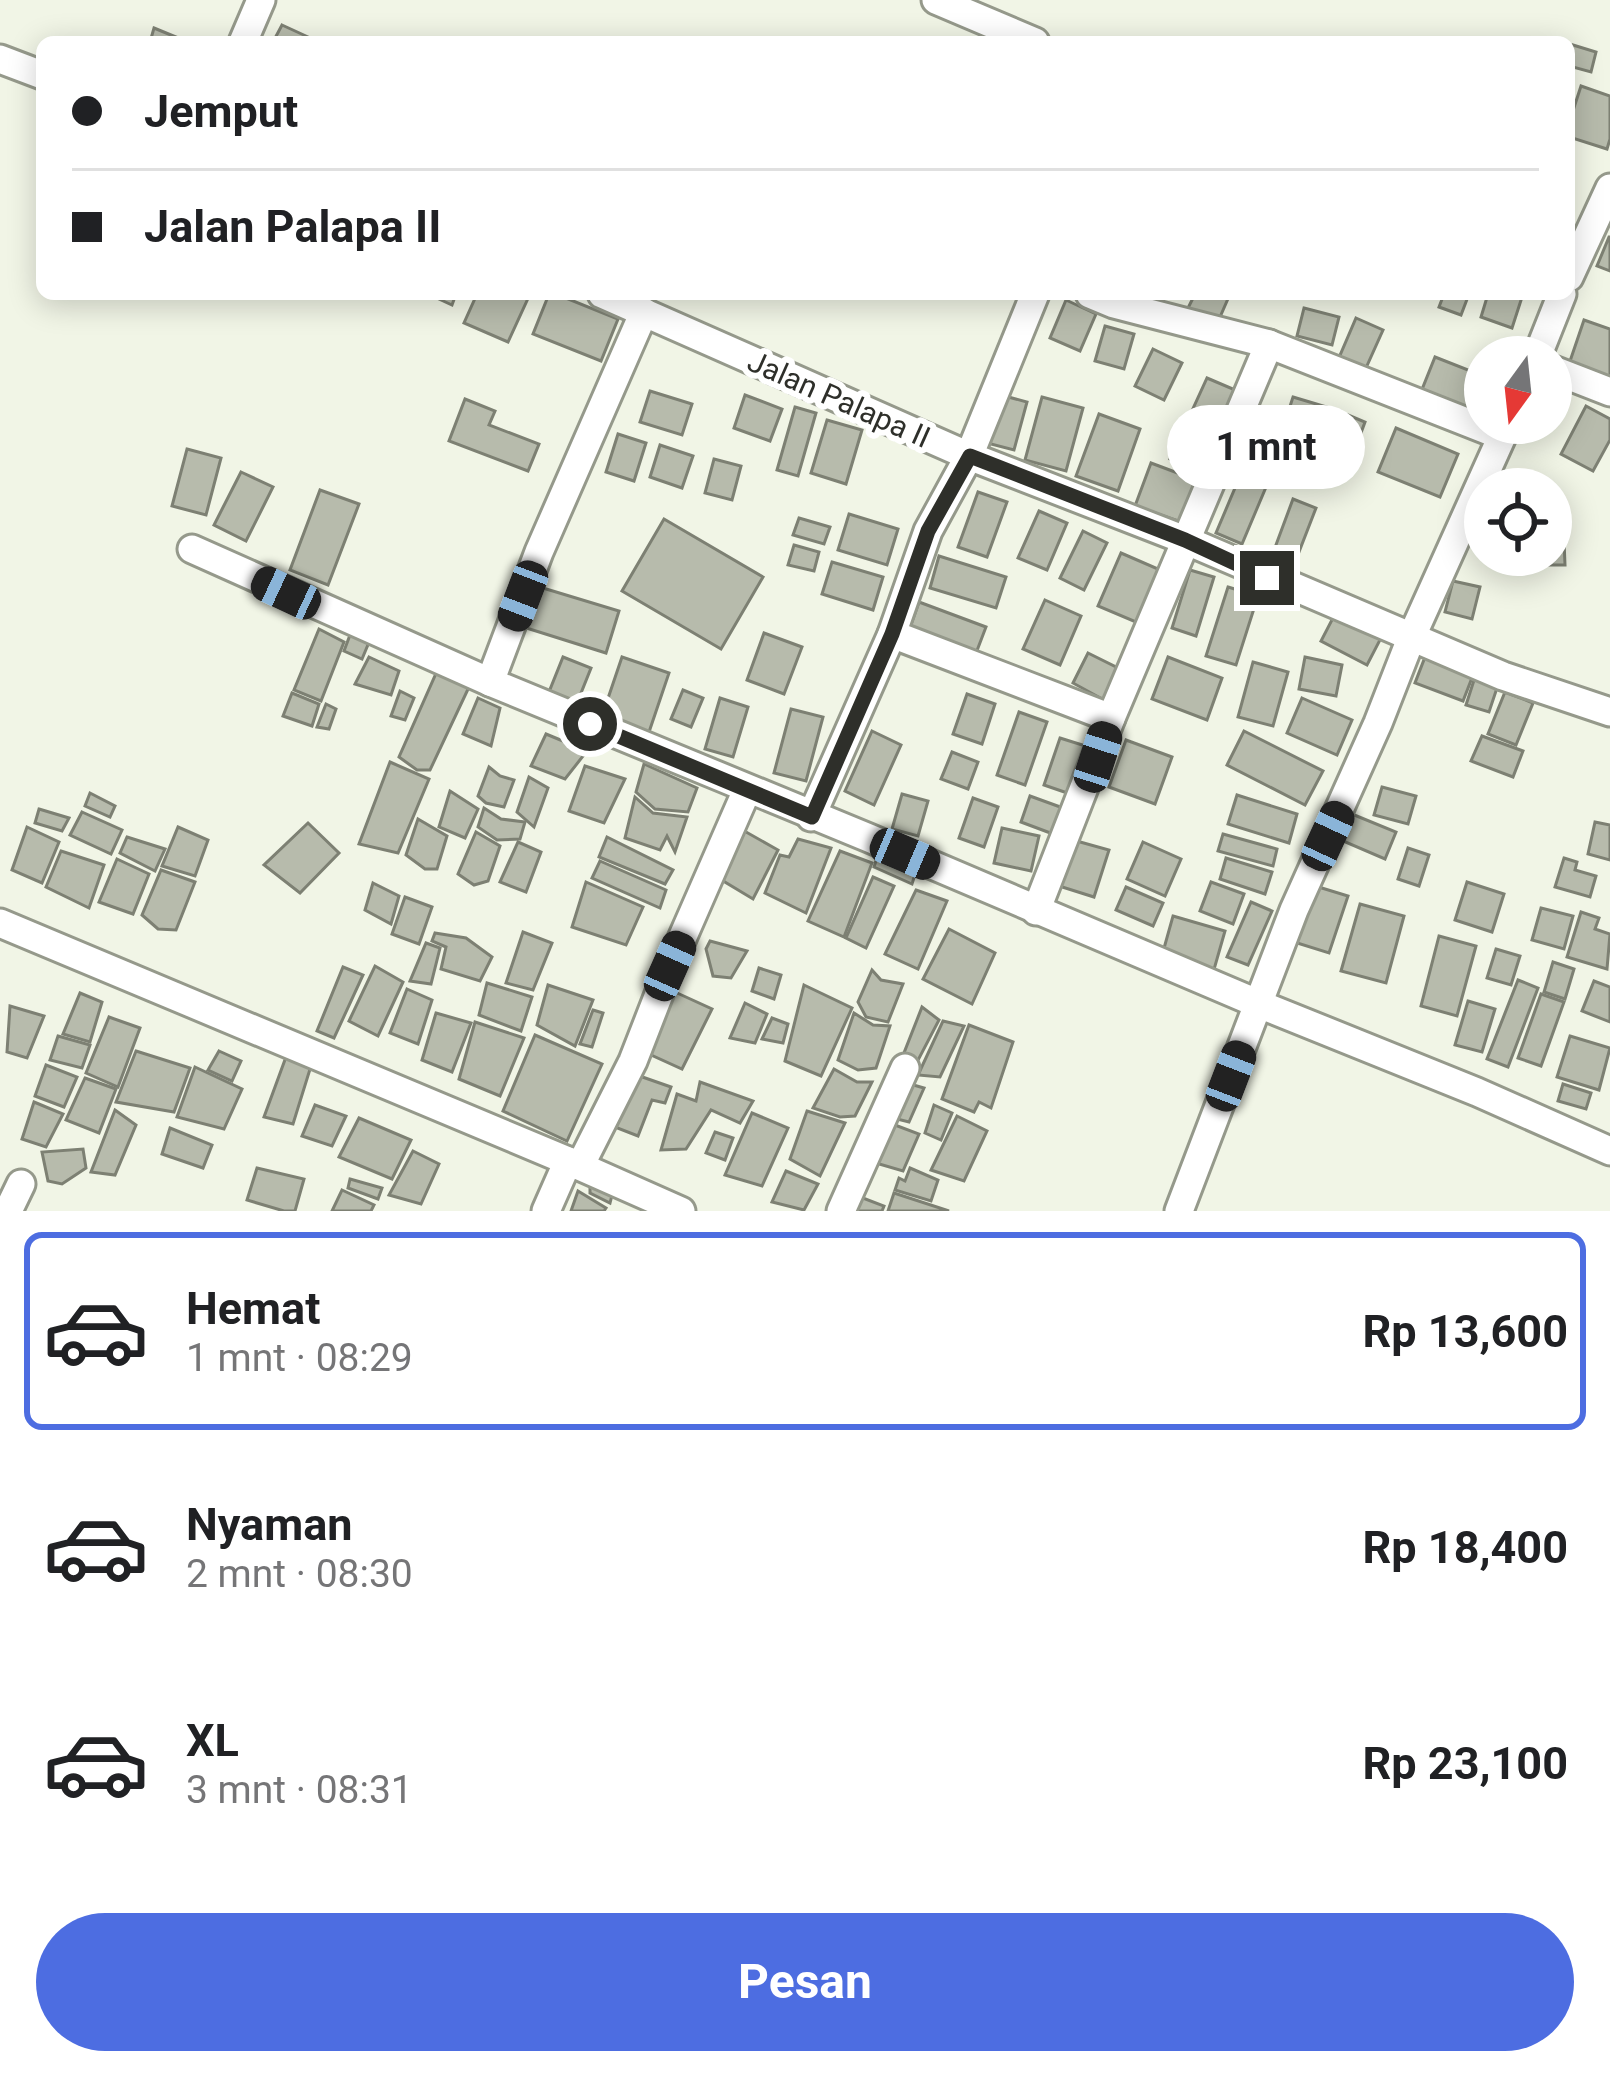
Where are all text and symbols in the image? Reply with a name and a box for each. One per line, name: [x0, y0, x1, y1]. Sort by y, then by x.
text: Jemput: [144, 85, 298, 138]
text: Jalan Palapa II: [144, 200, 441, 253]
north arrow: [1464, 336, 1572, 444]
map controls: [1464, 336, 1572, 576]
street label: Jalan Palapa II: [742, 343, 936, 455]
callout: 1 mnt: [1168, 404, 1366, 488]
text: 1 mnt: [1216, 424, 1316, 470]
button: locate: [1464, 468, 1572, 576]
route end: [1240, 551, 1294, 605]
car: [493, 556, 553, 636]
car: [246, 561, 326, 625]
route start: [563, 697, 617, 751]
car: [1070, 717, 1126, 797]
car: [1296, 796, 1360, 876]
car: [865, 823, 945, 885]
car: [639, 926, 701, 1006]
car: [1201, 1036, 1261, 1116]
icon: car: [42, 1277, 150, 1385]
text: Hemat: [186, 1282, 320, 1335]
text: Rp 13,600: [1363, 1305, 1568, 1358]
text: 1 mnt · 08:29: [186, 1335, 413, 1381]
icon: car: [42, 1493, 150, 1601]
text: Nyaman: [186, 1498, 352, 1551]
text: Rp 18,400: [1363, 1521, 1568, 1574]
text: 2 mnt · 08:30: [186, 1551, 413, 1597]
icon: car: [42, 1709, 150, 1817]
text: XL: [186, 1714, 239, 1767]
text: Rp 23,100: [1363, 1737, 1568, 1790]
text: 3 mnt · 08:31: [186, 1767, 413, 1813]
button: Pesan: [36, 1913, 1574, 2051]

